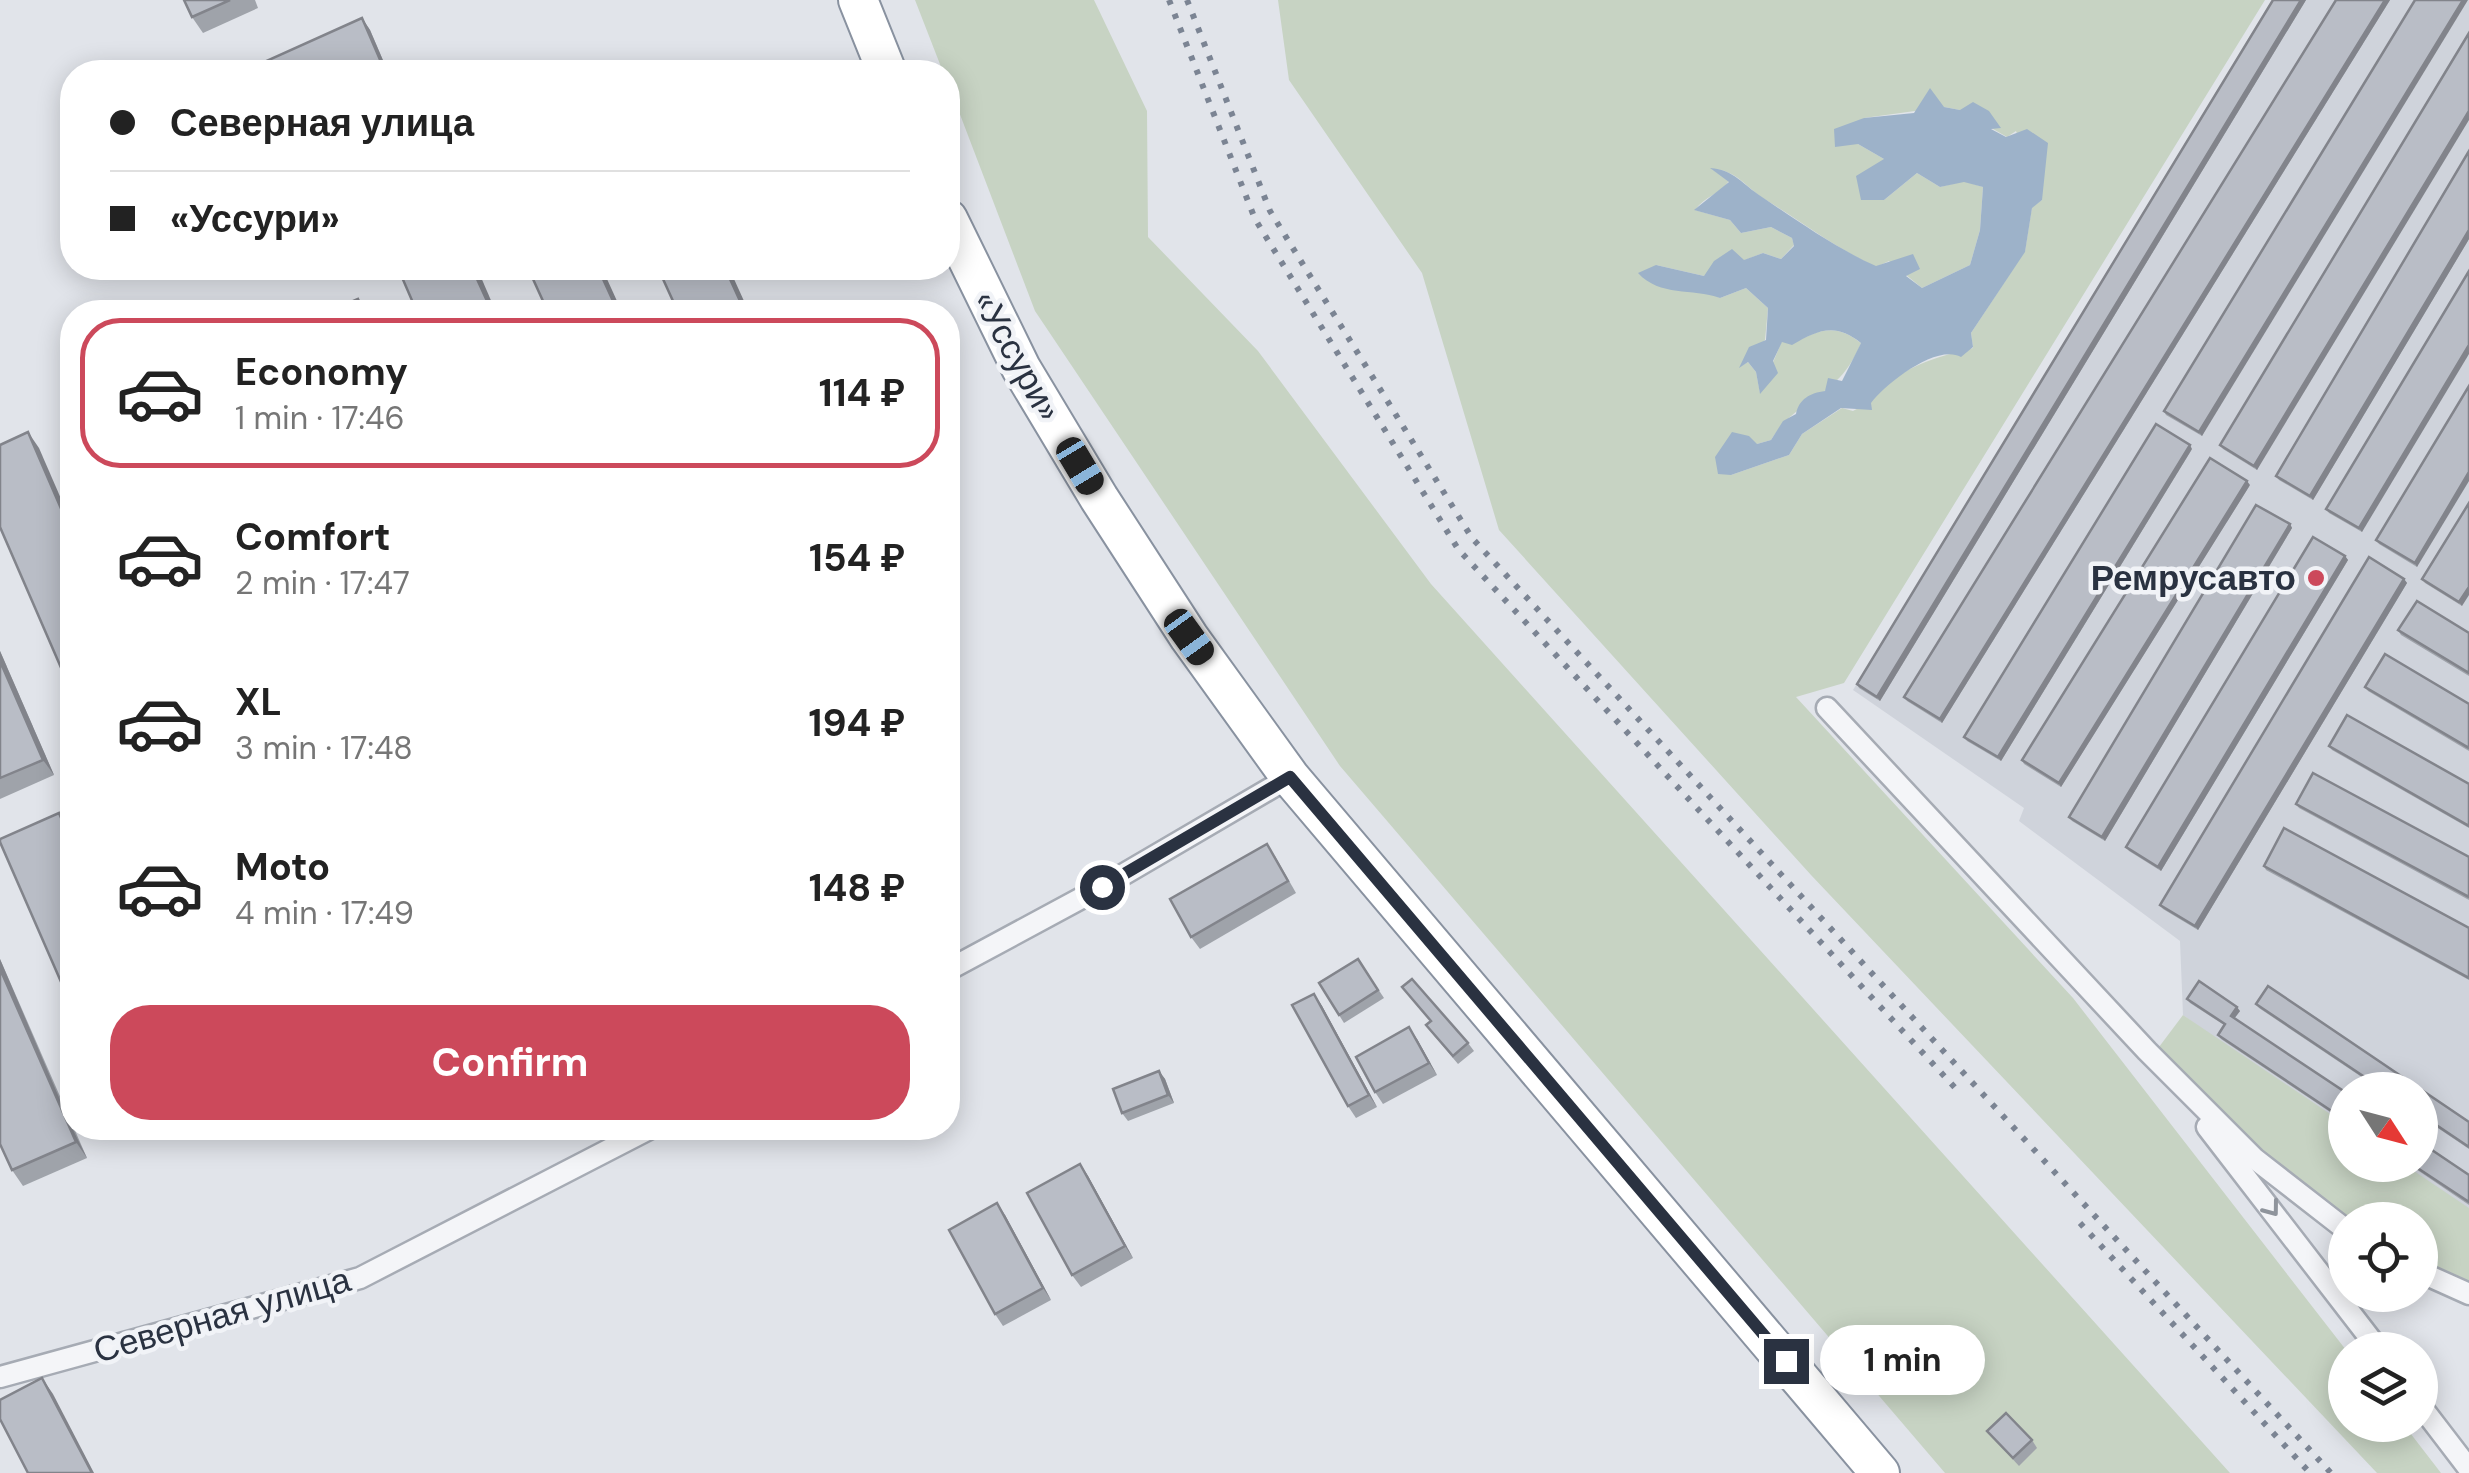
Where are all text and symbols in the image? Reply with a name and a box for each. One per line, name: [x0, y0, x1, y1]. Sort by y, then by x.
text: Северная улица: [170, 98, 474, 148]
text: «Уссури»: [170, 194, 340, 244]
street label: «Уссури»: [962, 282, 1072, 430]
text: Economy: [235, 347, 408, 397]
icon: car: [115, 348, 205, 438]
text: 114 ₽: [819, 368, 905, 418]
text: 1 min · 17:46: [235, 397, 404, 439]
car: [1052, 433, 1108, 499]
text: Comfort: [235, 512, 391, 562]
icon: car: [115, 513, 205, 603]
text: 154 ₽: [809, 533, 905, 583]
place label: Ремрусавто: [2091, 555, 2296, 601]
text: 2 min · 17:47: [235, 562, 410, 604]
marker: Ремрусавто: [2305, 567, 2327, 589]
car: [1159, 604, 1219, 670]
text: XL: [235, 677, 282, 727]
icon: car: [115, 678, 205, 768]
text: 194 ₽: [809, 698, 905, 748]
text: 3 min · 17:48: [235, 727, 413, 769]
text: Moto: [235, 842, 330, 892]
icon: car: [115, 843, 205, 933]
text: 148 ₽: [809, 863, 905, 913]
route start: [1080, 865, 1125, 910]
text: 4 min · 17:49: [235, 892, 414, 934]
button: Confirm: [110, 1005, 910, 1120]
north arrow: [2328, 1072, 2438, 1182]
map controls: [2328, 1072, 2438, 1442]
one-way arrow: [2261, 1198, 2278, 1216]
button: locate: [2328, 1202, 2438, 1312]
street label: Северная улица: [88, 1256, 356, 1374]
callout: 1 min: [1821, 1326, 1986, 1396]
button: layers: [2328, 1332, 2438, 1442]
route end: [1764, 1339, 1809, 1384]
text: 1 min: [1864, 1339, 1941, 1381]

